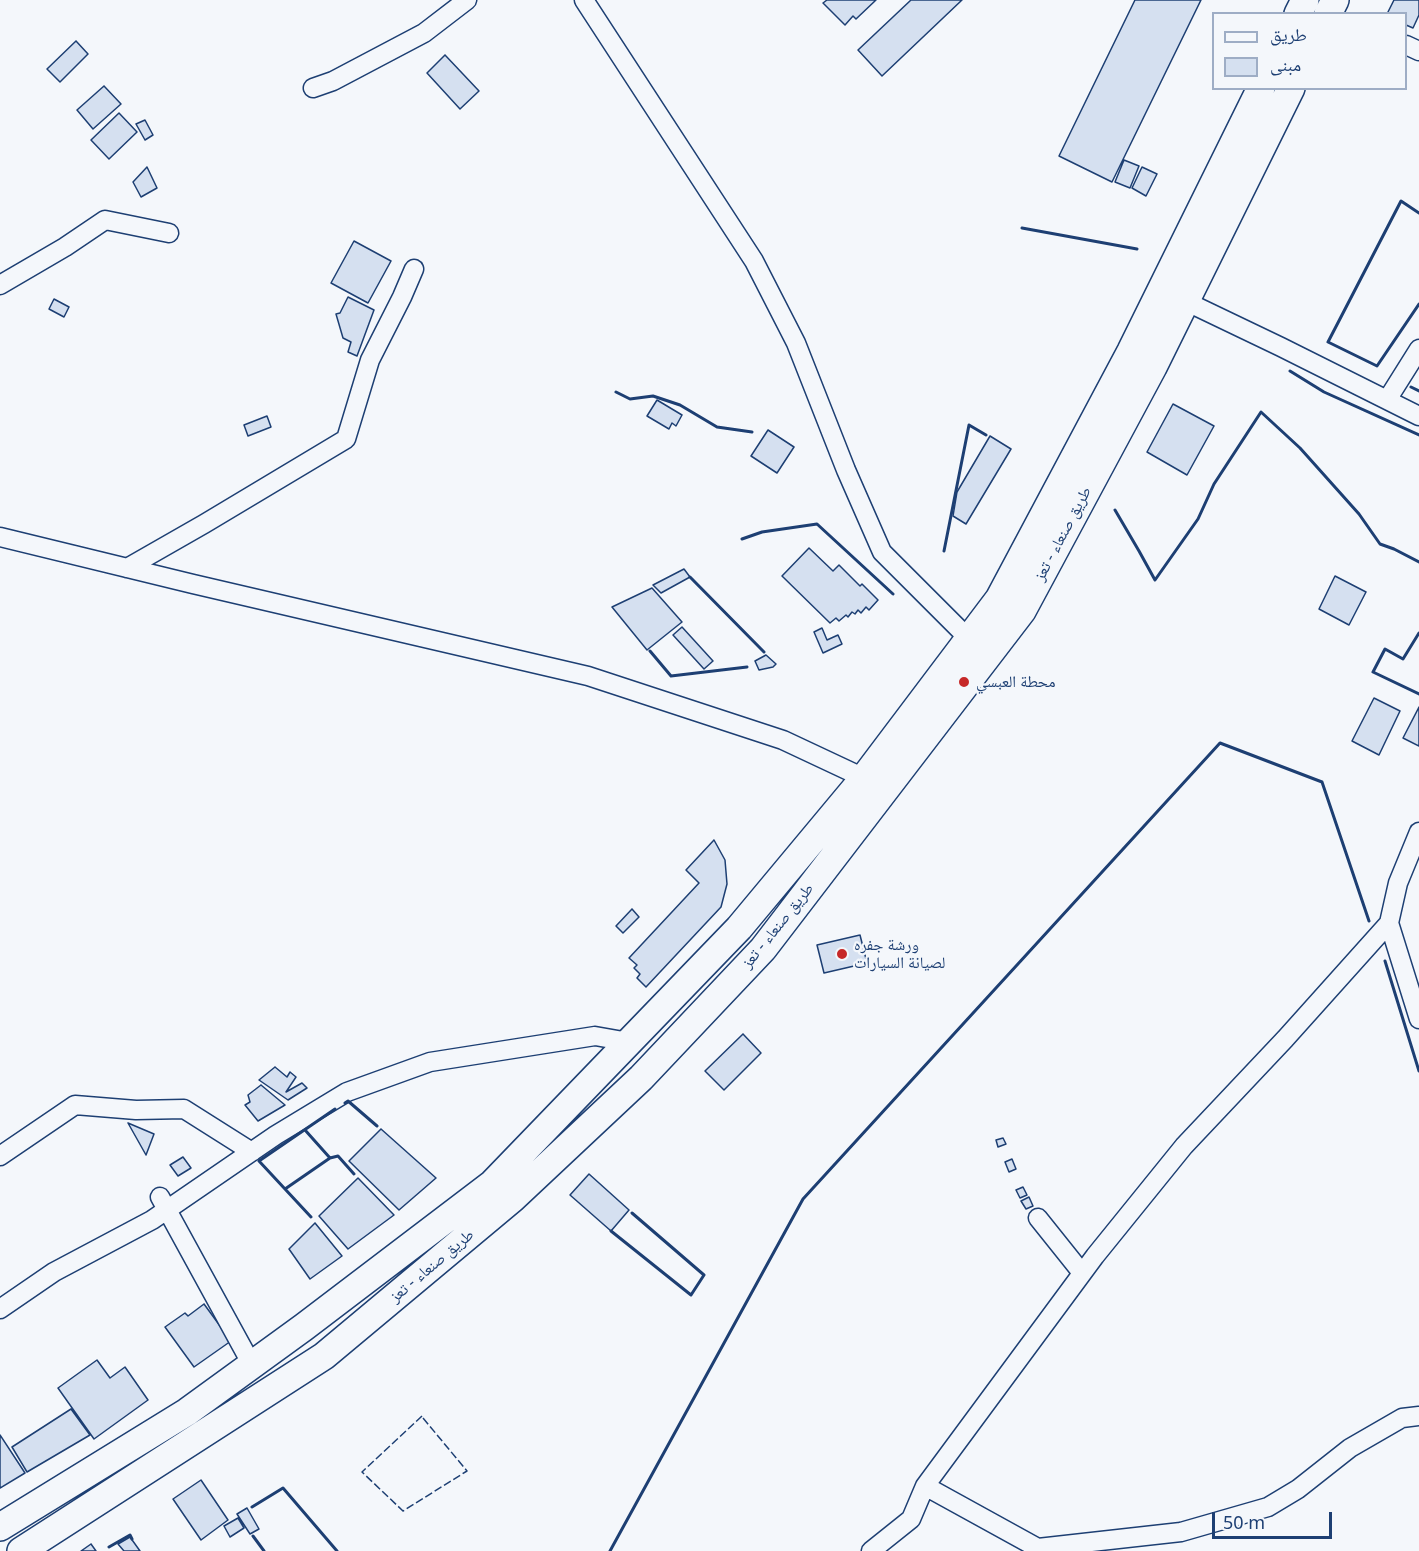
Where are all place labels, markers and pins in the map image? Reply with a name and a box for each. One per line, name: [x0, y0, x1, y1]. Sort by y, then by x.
place label: محطة العبسي: [976, 672, 1056, 692]
marker: محطة العبسي: [957, 675, 971, 689]
place label: ورشة جفره لصيانة السيارات: [854, 935, 945, 973]
marker: ورشة جفره لصيانة السيارات: [835, 947, 849, 961]

